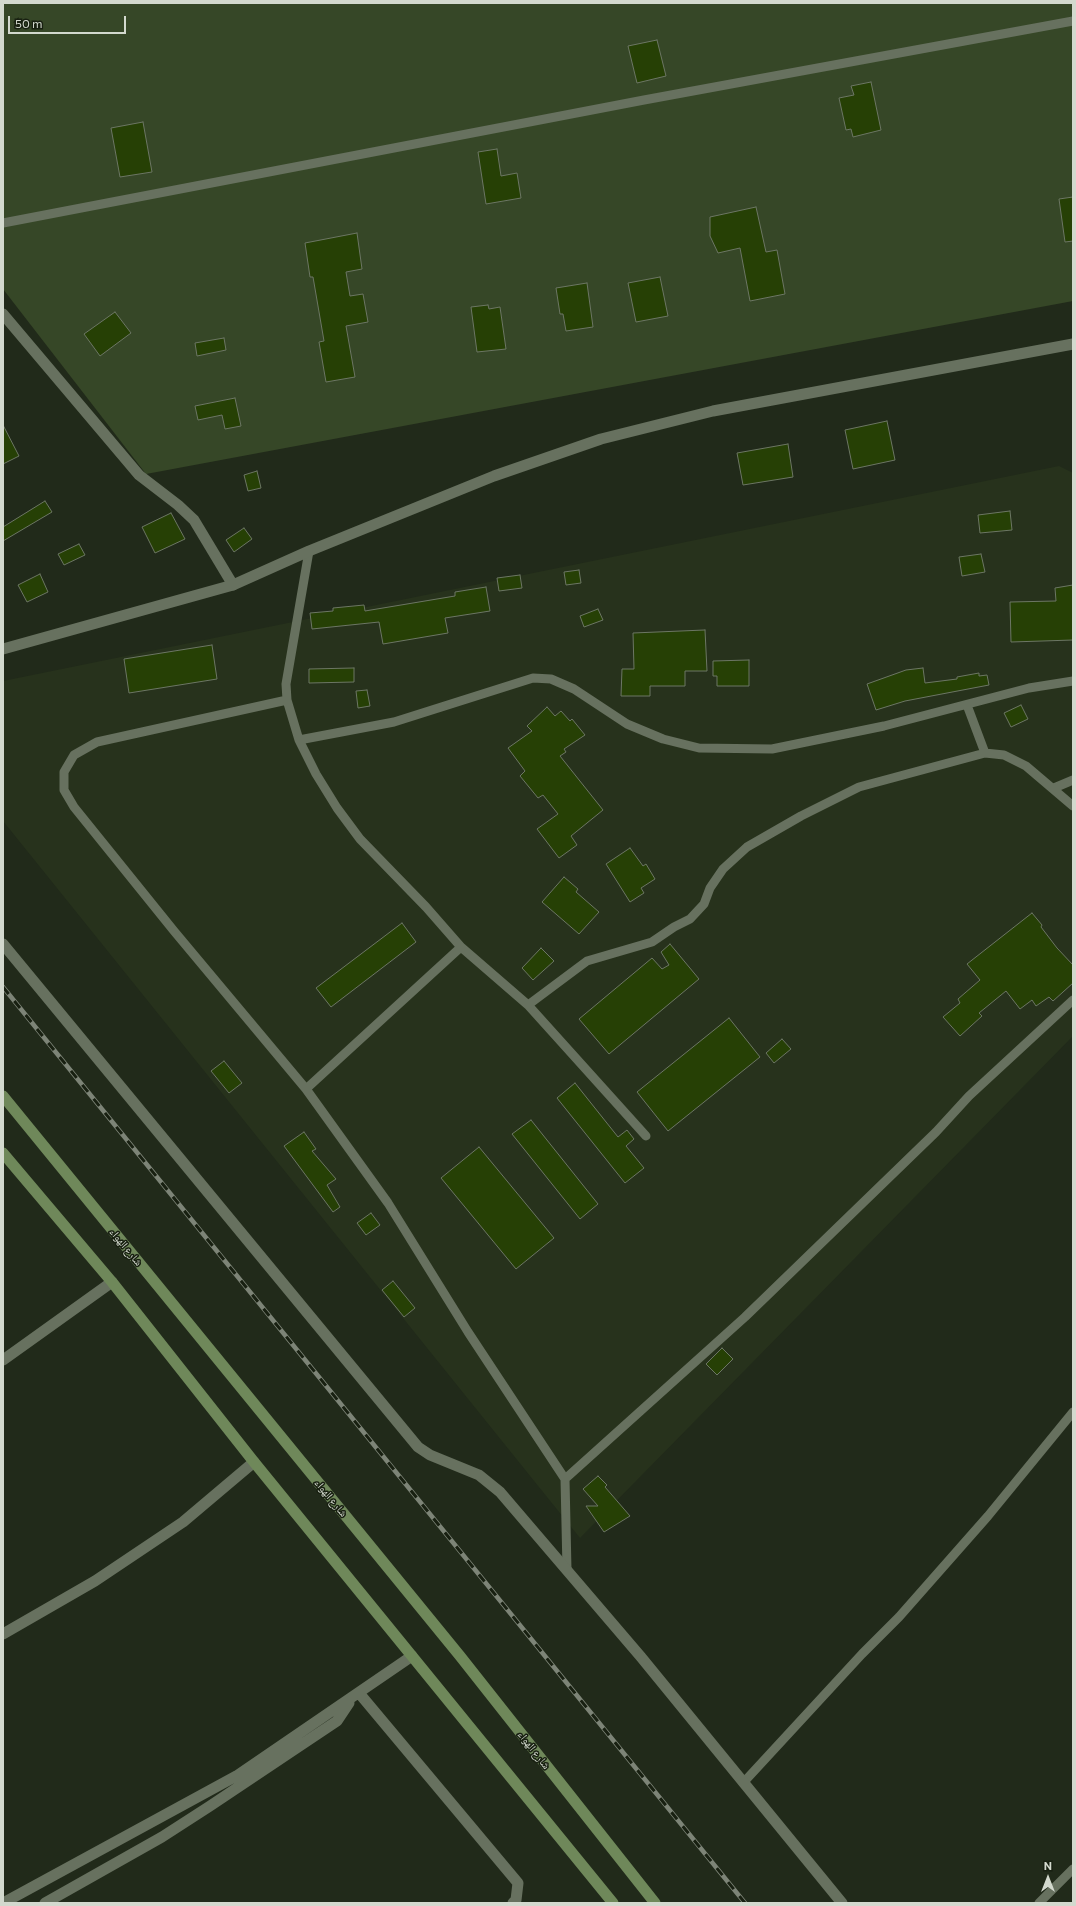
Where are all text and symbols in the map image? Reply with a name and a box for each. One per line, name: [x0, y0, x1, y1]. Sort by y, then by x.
scale bar: [10, 8, 128, 34]
text: 50 m: [15, 16, 43, 30]
street label: شارع الهواء: [107, 1225, 145, 1269]
street label: شارع الهواء: [312, 1476, 350, 1520]
street label: شارع الهواء: [515, 1728, 553, 1772]
north arrow: [1028, 1858, 1068, 1898]
text: N: [1044, 1859, 1052, 1872]

